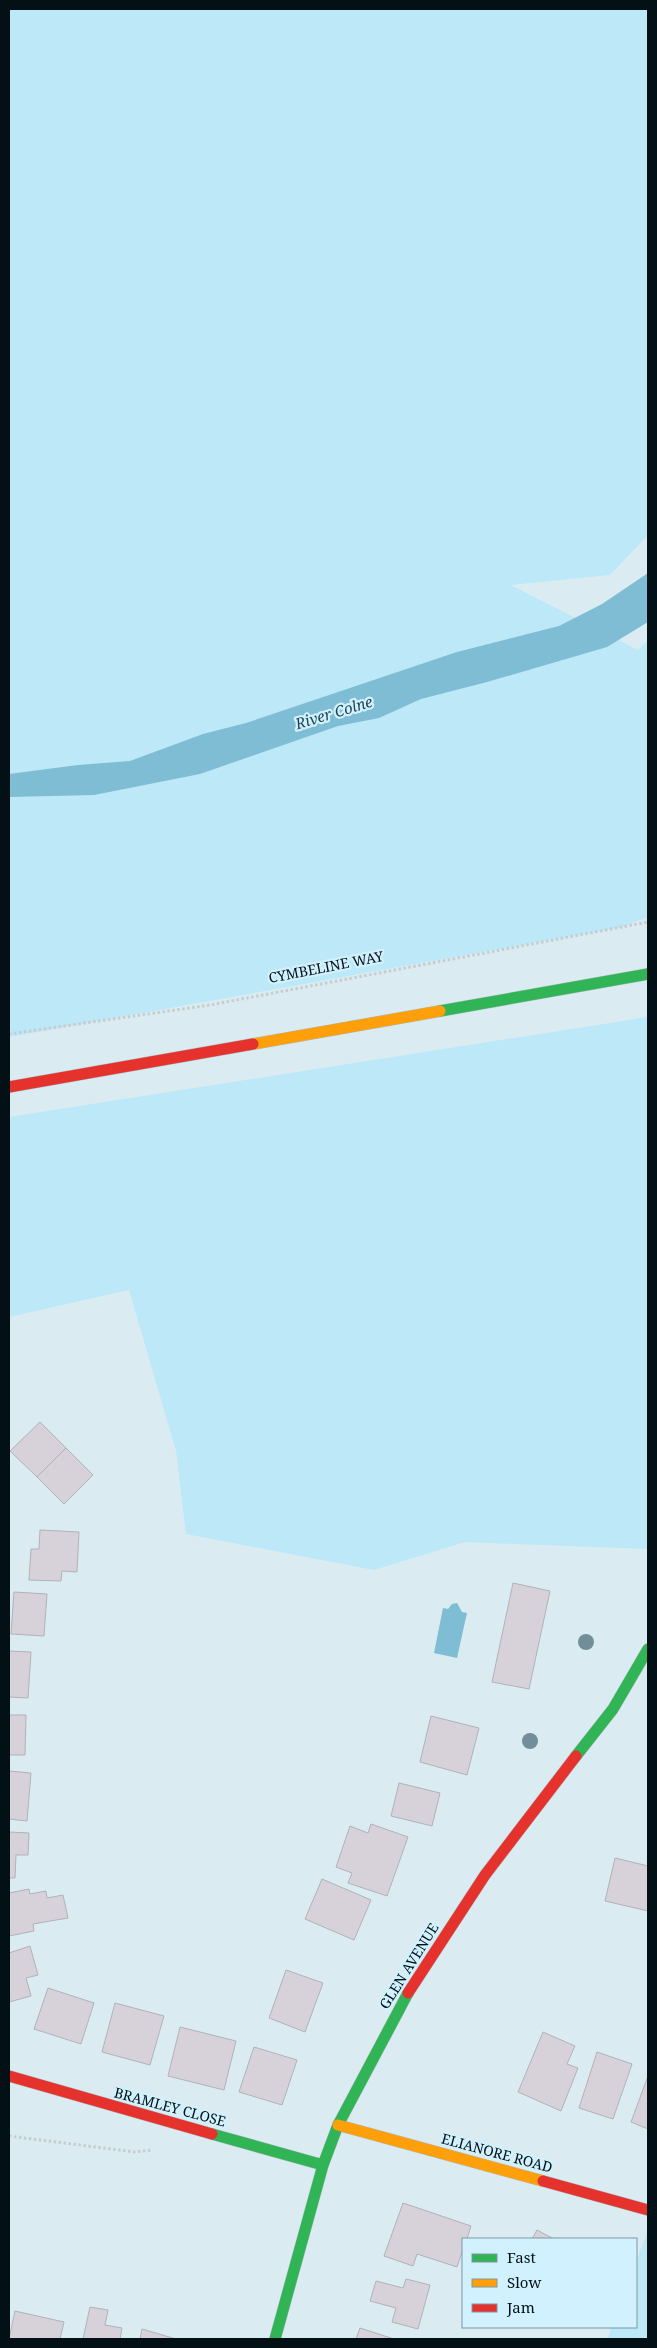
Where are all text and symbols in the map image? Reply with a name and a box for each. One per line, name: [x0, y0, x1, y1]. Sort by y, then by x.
water label: River Colne: [292, 691, 375, 734]
street label: CYMBELINE WAY: [267, 946, 385, 987]
street label: GLEN AVENUE: [375, 1919, 443, 2012]
street label: BRAMLEY CLOSE: [112, 2082, 228, 2131]
street label: ELIANORE ROAD: [440, 2129, 555, 2176]
legend: [462, 2238, 637, 2328]
text: Fast: [507, 2247, 536, 2267]
text: Slow: [507, 2272, 541, 2292]
text: Jam: [506, 2297, 535, 2317]

